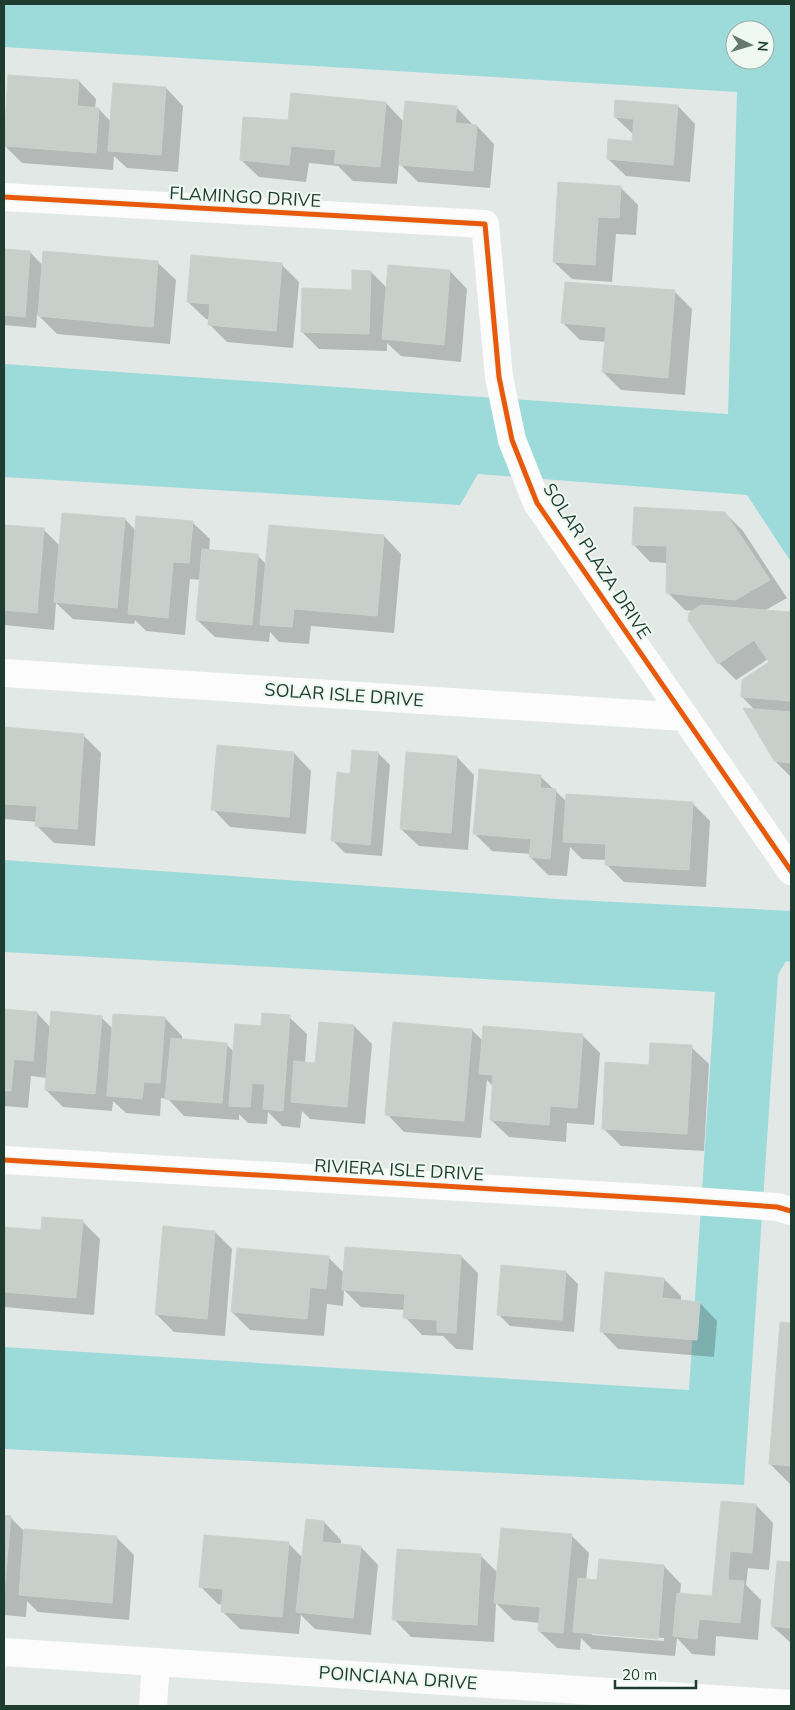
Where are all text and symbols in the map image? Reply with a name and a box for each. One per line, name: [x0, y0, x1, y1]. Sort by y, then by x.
north arrow: [725, 20, 775, 70]
text: N: [754, 40, 772, 52]
street label: FLAMINGO DRIVE: [169, 181, 321, 212]
street label: SOLAR PLAZA DRIVE: [538, 478, 656, 643]
street label: SOLAR ISLE DRIVE: [264, 677, 424, 712]
street label: RIVIERA ISLE DRIVE: [314, 1154, 484, 1185]
scale bar: [615, 1658, 696, 1690]
street label: POINCIANA DRIVE: [318, 1660, 478, 1695]
text: 20 m: [622, 1665, 657, 1684]

